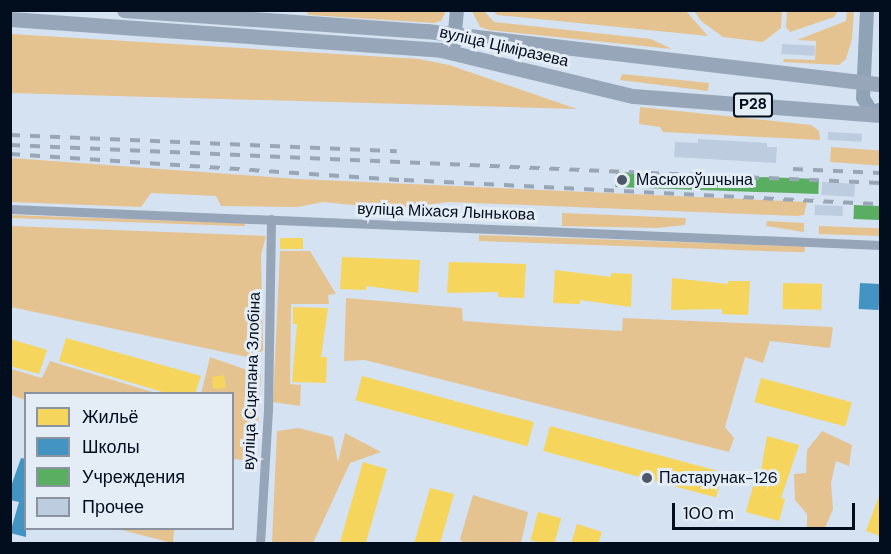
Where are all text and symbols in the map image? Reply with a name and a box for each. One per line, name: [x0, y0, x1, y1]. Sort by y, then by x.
street label: вуліца Ціміразева: [438, 23, 570, 71]
road number: Р28: [732, 93, 774, 117]
place label: Масюкоўшчына: [636, 170, 753, 190]
marker: Масюкоўшчына: [613, 171, 631, 189]
street label: вуліца Міхася Лынькова: [357, 199, 535, 225]
street label: вуліца Сцяпана Злобіна: [239, 291, 265, 471]
legend: [24, 392, 234, 530]
text: Жильё: [82, 405, 139, 429]
text: Школы: [82, 435, 140, 459]
text: Учреждения: [82, 465, 185, 489]
place label: Пастарунак-126: [659, 468, 778, 488]
marker: Пастарунак-126: [640, 471, 654, 485]
scale bar: [675, 491, 858, 529]
text: Прочее: [82, 495, 144, 519]
text: 100 m: [683, 501, 734, 525]

